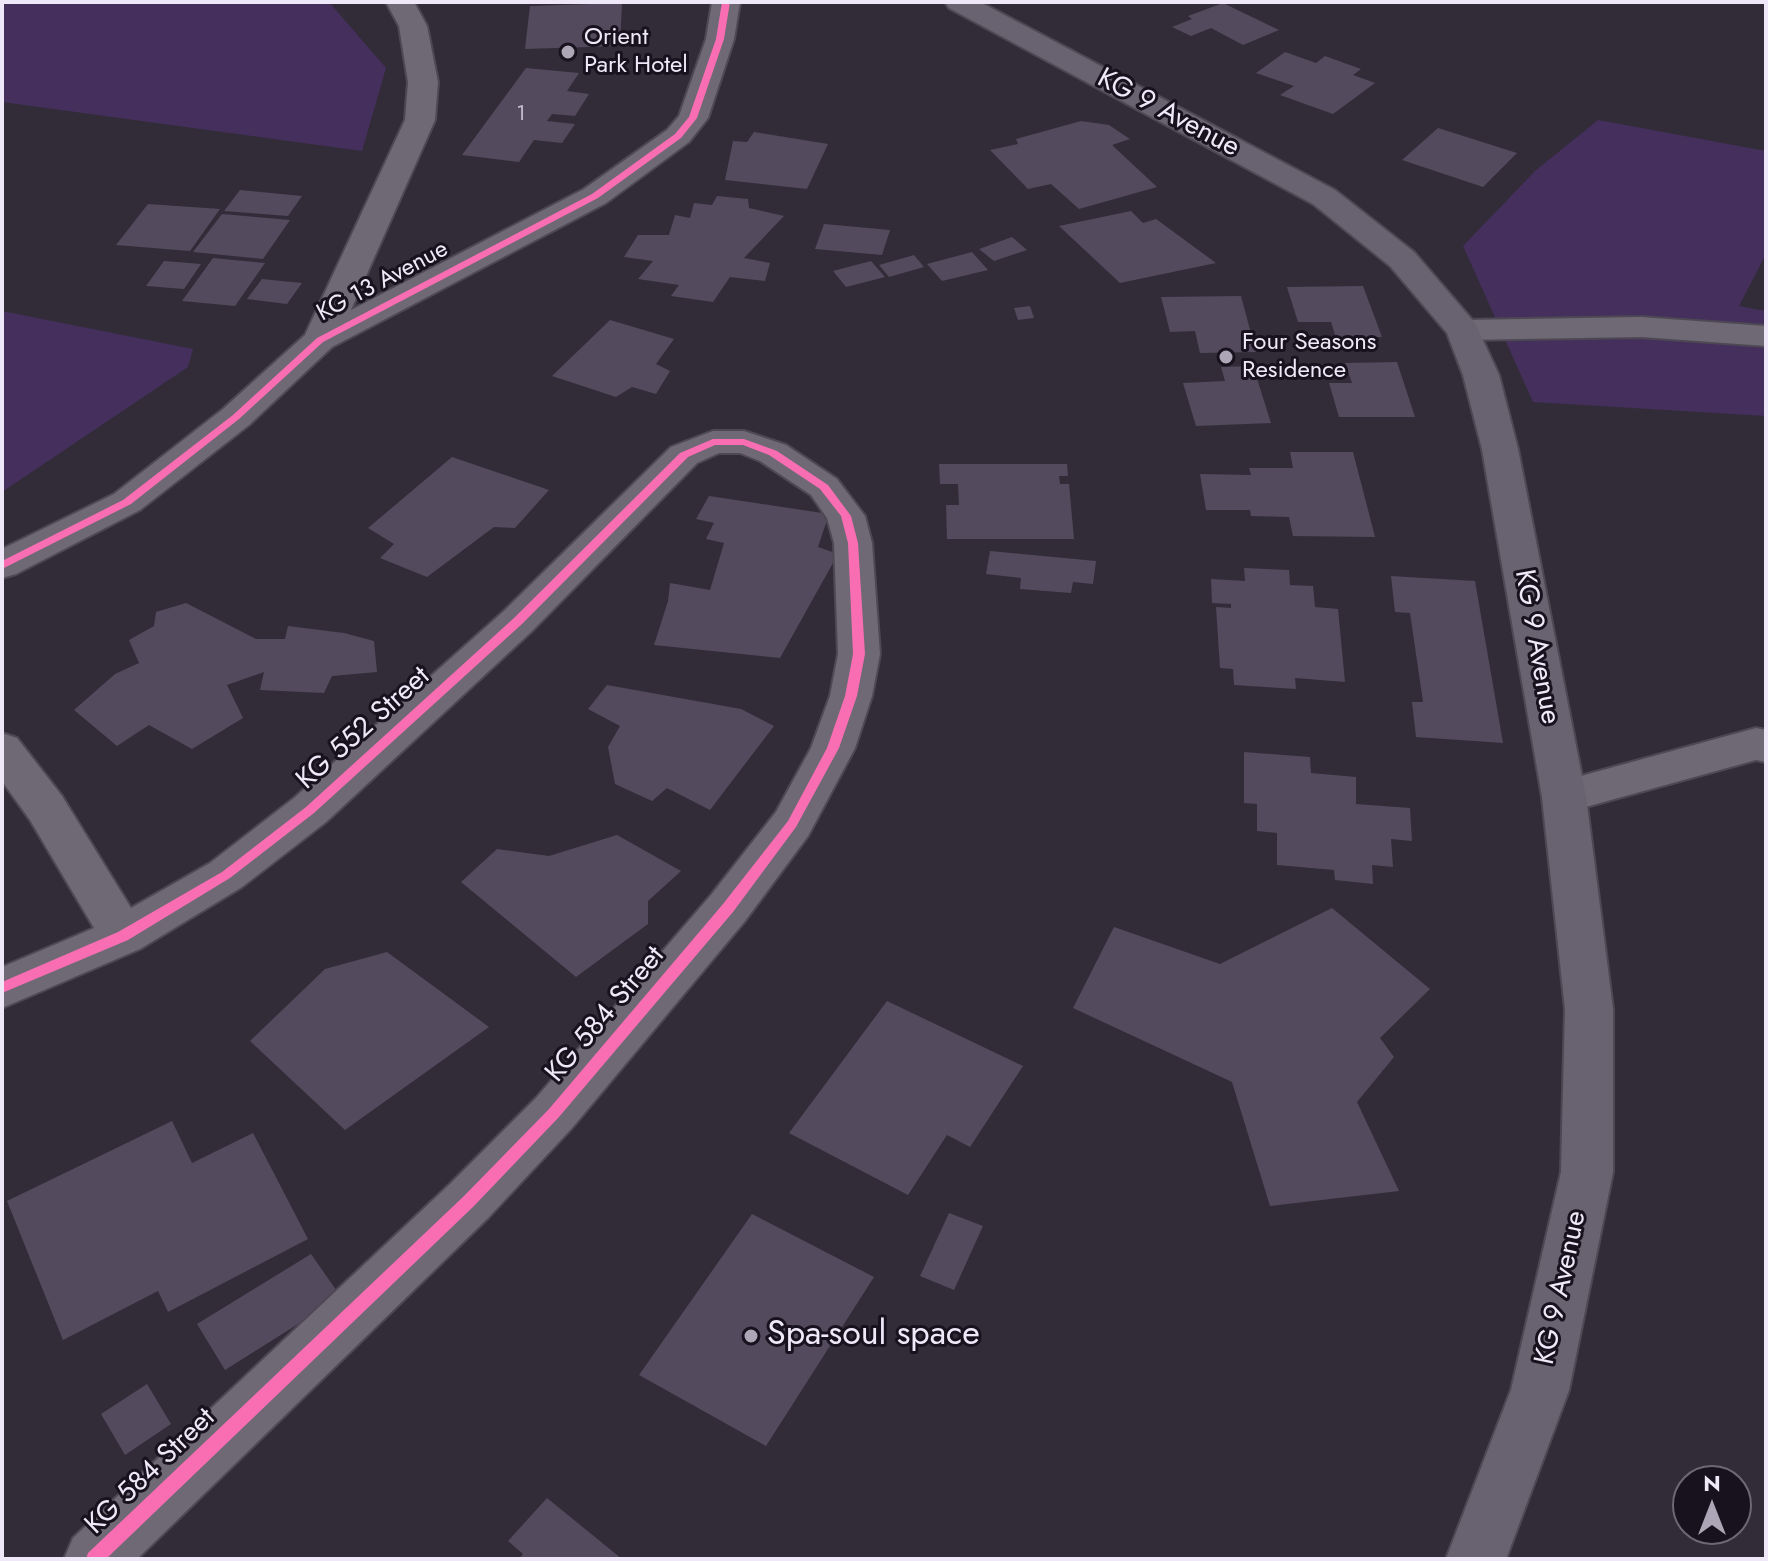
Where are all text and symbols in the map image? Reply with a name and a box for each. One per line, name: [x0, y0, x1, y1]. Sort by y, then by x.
place label: Orient Park Hotel: [584, 24, 688, 80]
marker: Orient Park Hotel: [559, 43, 577, 61]
street label: KG 9 Avenue: [1091, 62, 1245, 166]
house number: 1: [517, 103, 525, 127]
street label: KG 13 Avenue: [313, 235, 453, 329]
place label: Four Seasons Residence: [1242, 329, 1377, 385]
marker: Four Seasons Residence: [1217, 348, 1235, 366]
street label: KG 9 Avenue: [1506, 567, 1566, 727]
street label: KG 552 Street: [291, 661, 437, 797]
street label: KG 584 Street: [539, 940, 673, 1090]
street label: KG 9 Avenue: [1529, 1208, 1595, 1368]
place label: Spa-soul space: [767, 1316, 980, 1356]
marker: Spa-soul space: [742, 1327, 760, 1345]
street label: KG 584 Street: [79, 1402, 223, 1542]
north arrow: [1672, 1465, 1752, 1545]
text: N: [1703, 1467, 1721, 1499]

